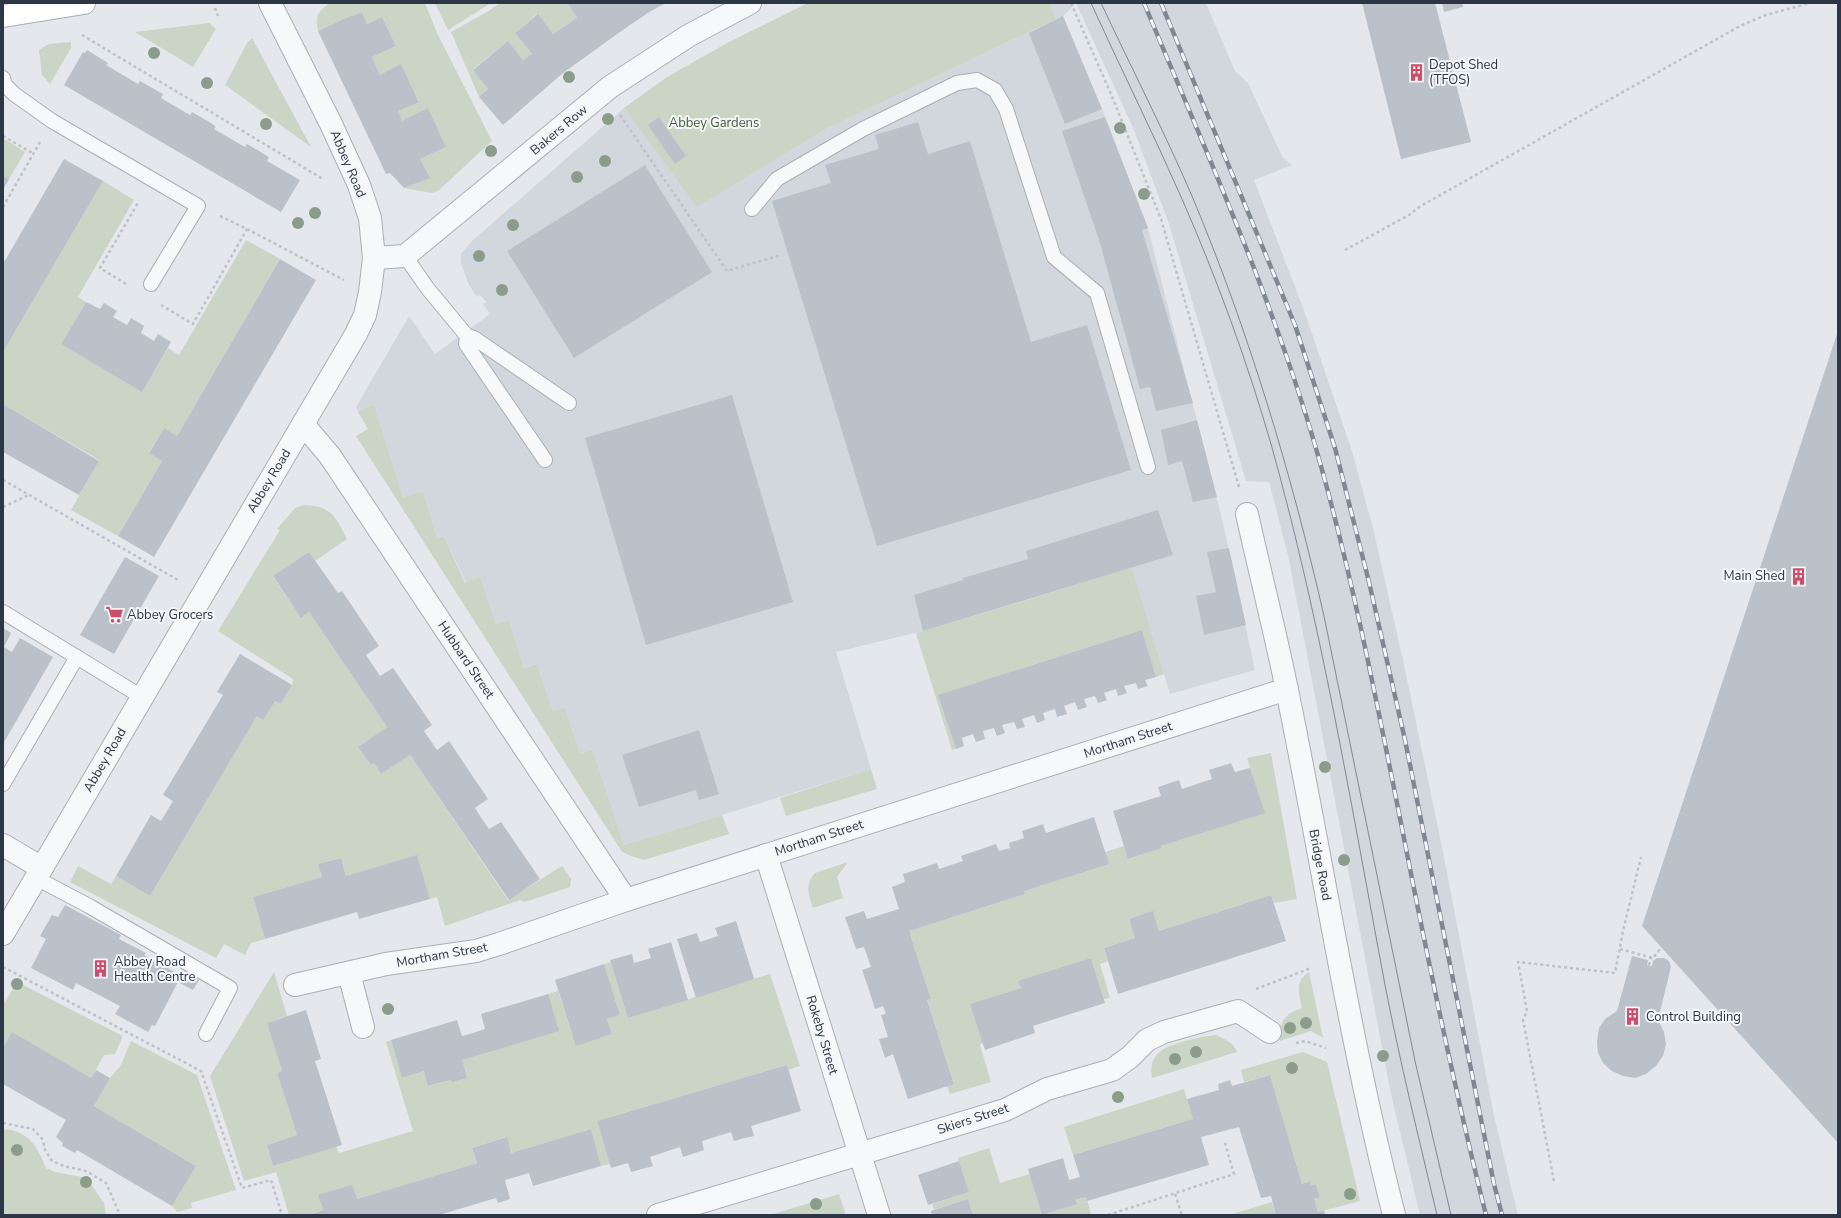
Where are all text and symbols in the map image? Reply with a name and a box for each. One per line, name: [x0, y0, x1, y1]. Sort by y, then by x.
place label: Depot Shed (TFOS): [1429, 56, 1498, 89]
building icon: Depot Shed (TFOS): [1406, 62, 1426, 82]
street label: Bakers Row: [527, 101, 592, 159]
park label: Abbey Gardens: [669, 114, 759, 132]
street label: Abbey Road: [326, 127, 370, 201]
street label: Abbey Road: [243, 446, 295, 516]
building icon: Main Shed: [1788, 566, 1808, 586]
place label: Main Shed: [1723, 567, 1785, 585]
supermarket icon: Abbey Grocers: [104, 605, 124, 625]
place label: Abbey Grocers: [127, 606, 213, 624]
street label: Hubbard Street: [433, 618, 499, 703]
street label: Mortham Street: [1081, 717, 1175, 763]
street label: Abbey Road: [79, 724, 131, 796]
street label: Mortham Street: [772, 815, 866, 861]
street label: Bridge Road: [1304, 828, 1336, 902]
street label: Mortham Street: [395, 938, 489, 972]
place label: Abbey Road Health Centre: [114, 953, 195, 986]
building icon: Abbey Road Health Centre: [91, 959, 111, 979]
street label: Rokeby Street: [801, 993, 843, 1077]
building icon: Control Building: [1623, 1007, 1643, 1027]
place label: Control Building: [1646, 1008, 1741, 1026]
street label: Skiers Street: [935, 1099, 1011, 1139]

